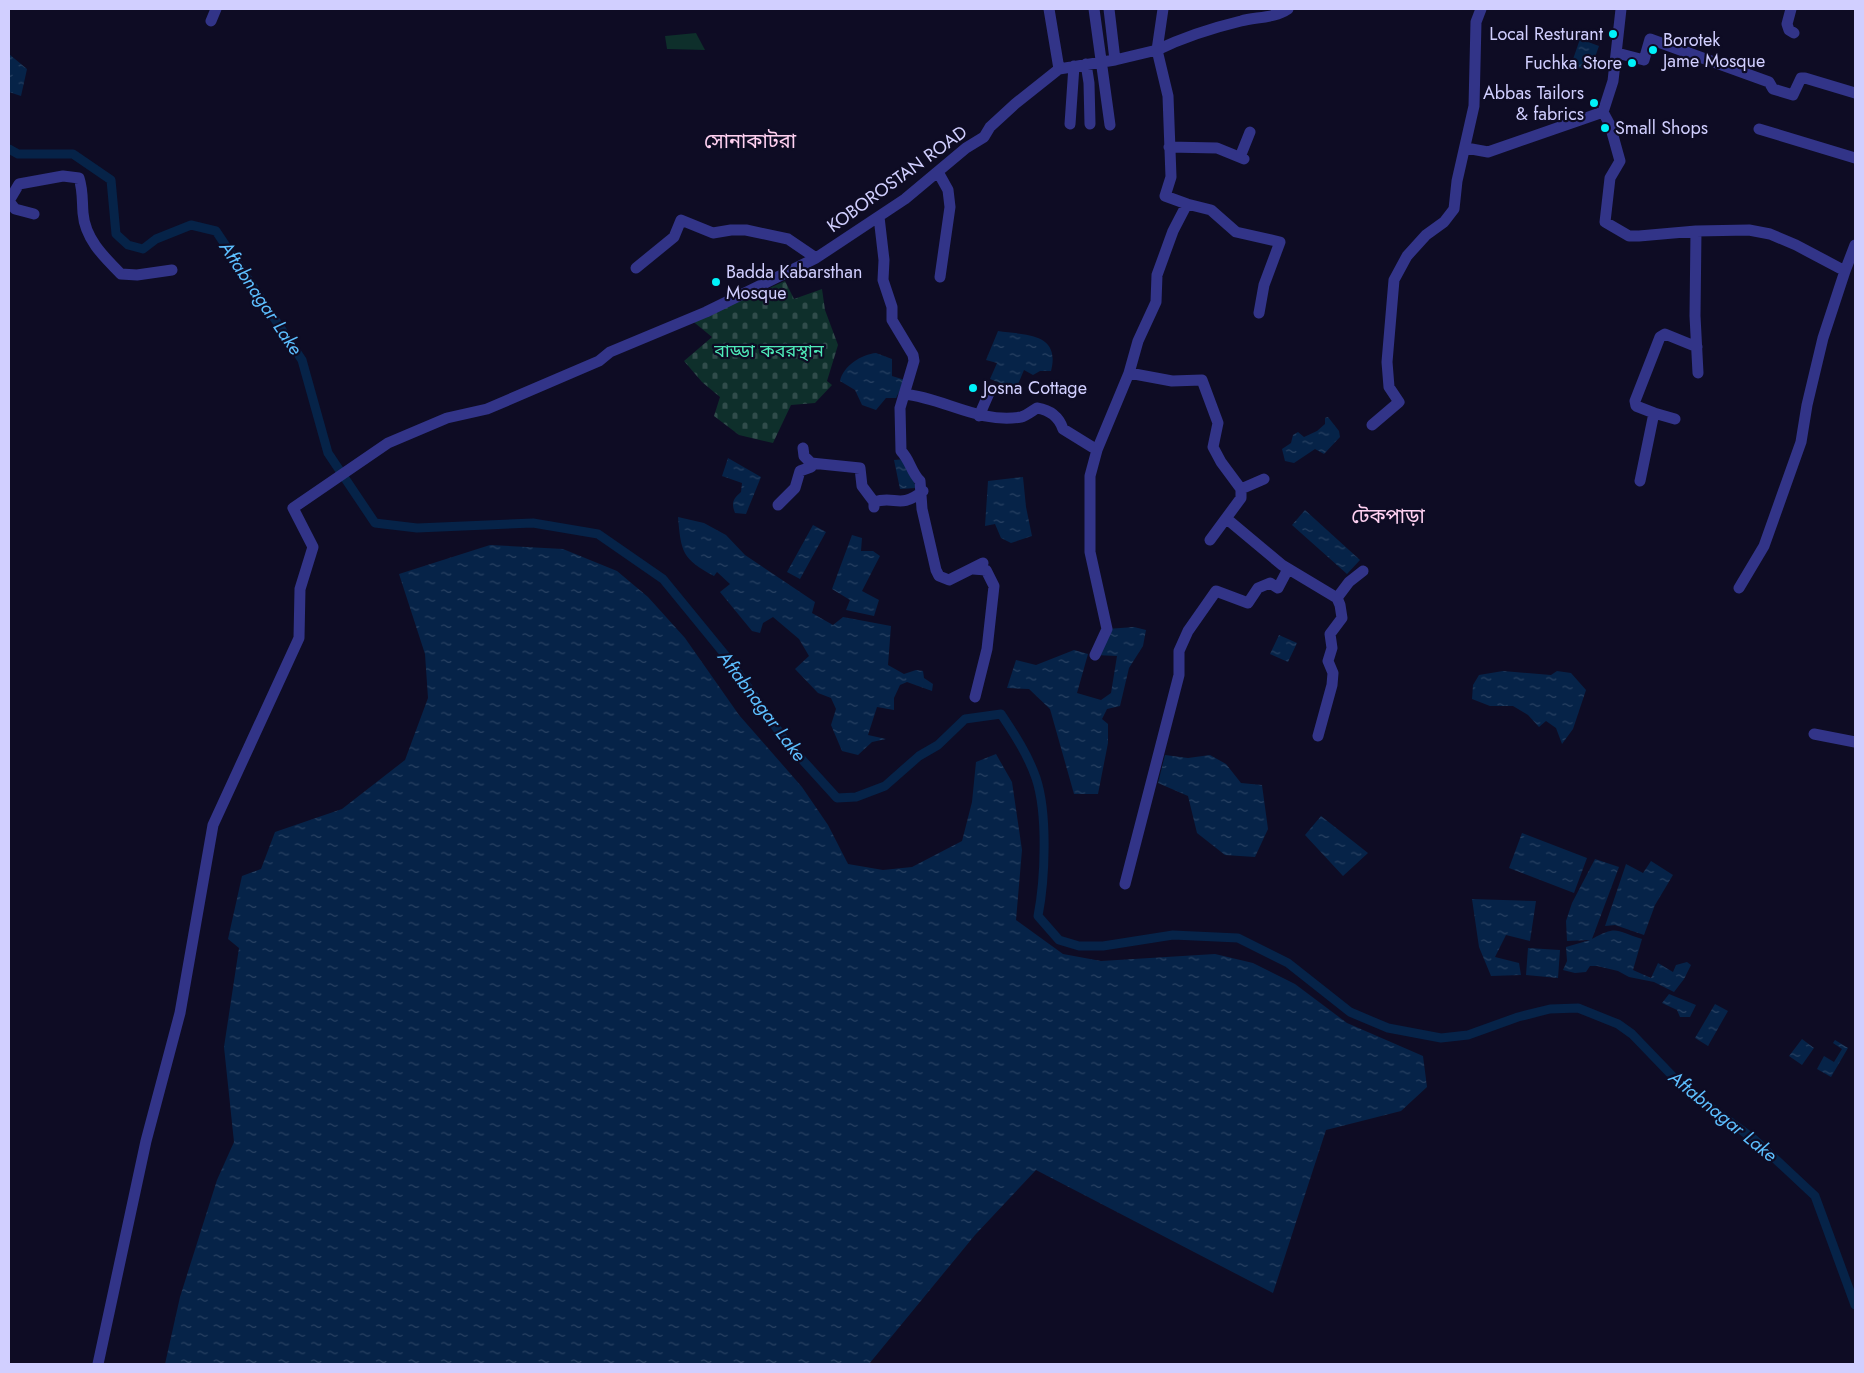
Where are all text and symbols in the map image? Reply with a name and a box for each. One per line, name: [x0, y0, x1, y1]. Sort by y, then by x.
place label: Local Resturant: [1489, 21, 1604, 47]
place label: Borotek Jame Mosque: [1661, 27, 1765, 74]
marker: Local Resturant: [1607, 28, 1619, 40]
marker: Borotek Jame Mosque: [1647, 44, 1659, 56]
place label: Fuchka Store: [1525, 50, 1622, 76]
marker: Fuchka Store: [1626, 57, 1638, 69]
place label: Abbas Tailors & fabrics: [1483, 80, 1584, 127]
marker: Abbas Tailors & fabrics: [1588, 97, 1600, 109]
place label: Small Shops: [1615, 115, 1708, 141]
street label: KOBOROSTAN ROAD: [822, 119, 972, 239]
marker: Small Shops: [1599, 122, 1611, 134]
district label: সোনাকাটরা: [704, 127, 797, 156]
water label: Aftabnagar Lake: [212, 235, 309, 361]
place label: Badda Kabarsthan Mosque: [726, 259, 862, 306]
marker: Badda Kabarsthan Mosque: [710, 276, 722, 288]
park label: বাড্ডা কবরস্থান: [713, 338, 825, 364]
place label: Josna Cottage: [981, 375, 1087, 401]
marker: Josna Cottage: [967, 382, 979, 394]
district label: টেকপাড়া: [1351, 502, 1425, 531]
water label: Aftabnagar Lake: [711, 644, 813, 767]
water label: Aftabnagar Lake: [1662, 1063, 1783, 1168]

